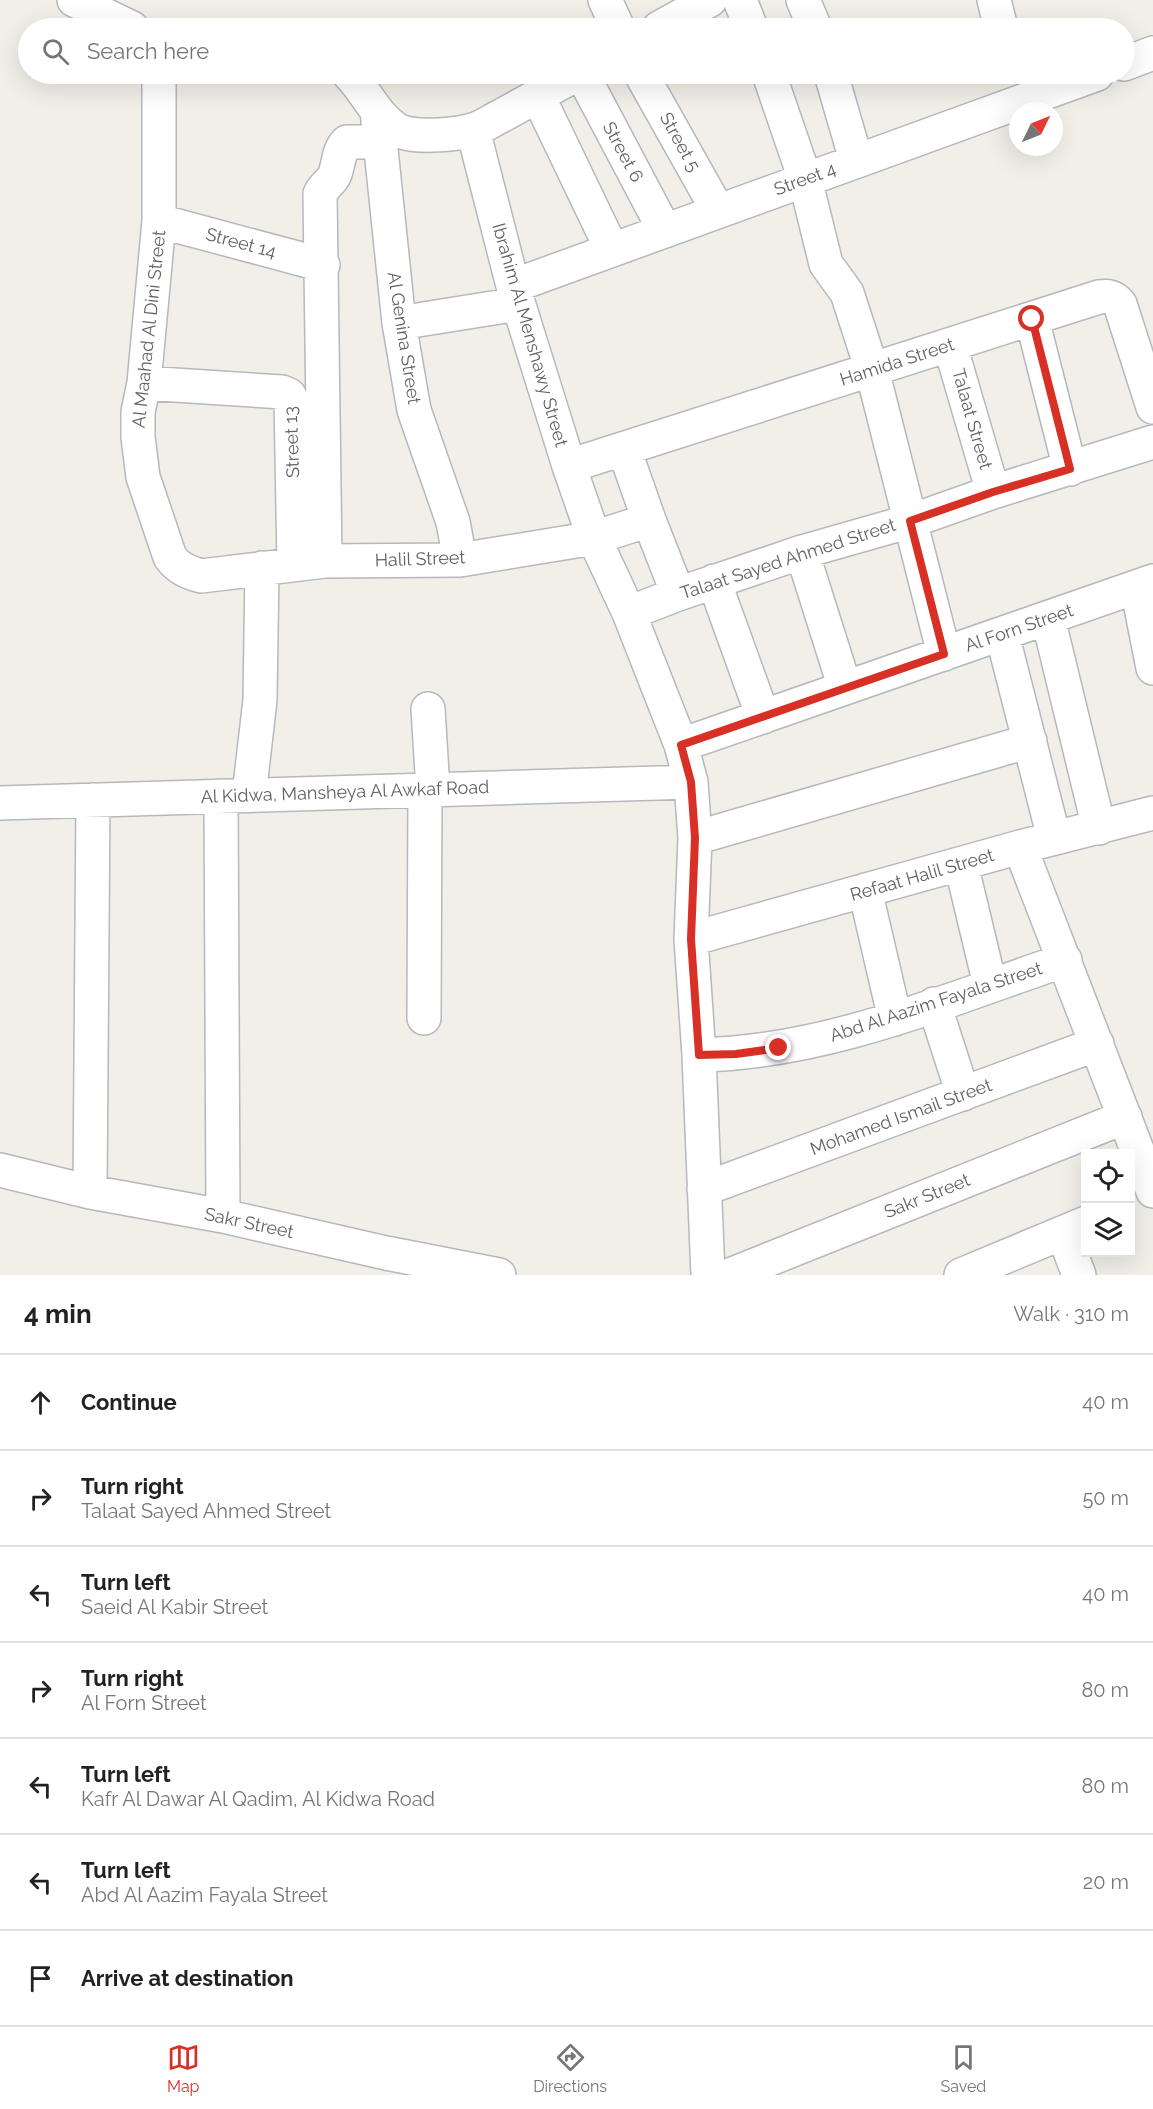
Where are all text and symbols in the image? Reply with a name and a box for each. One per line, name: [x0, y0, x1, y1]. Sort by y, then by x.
search box: [18, 18, 1135, 84]
icon: search: [39, 35, 72, 68]
text: Search here: [87, 38, 209, 64]
north arrow: [1009, 102, 1063, 156]
street label: Street 5: [656, 109, 705, 175]
street label: Street 6: [599, 118, 648, 186]
street label: Street 4: [771, 158, 839, 199]
street label: Ibrahim Al Menshawy Street: [488, 221, 572, 449]
street label: Street 14: [204, 223, 279, 262]
street label: Al Maahad Al Dini Street: [128, 229, 169, 429]
street label: Al Genina Street: [384, 270, 425, 406]
route start: [1018, 305, 1044, 331]
street label: Hamida Street: [837, 333, 957, 390]
street label: Talaat Street: [948, 366, 997, 472]
street label: Street 13: [280, 406, 303, 478]
street label: Talaat Sayed Ahmed Street: [678, 514, 898, 603]
street label: Halil Street: [374, 546, 466, 571]
street label: Al Forn Street: [962, 599, 1076, 656]
street label: Al Kidwa, Mansheya Al Awkaf Road: [200, 776, 490, 807]
street label: Refaat Halil Street: [848, 844, 996, 905]
street label: Abd Al Aazim Fayala Street: [827, 957, 1045, 1046]
route end: [765, 1034, 791, 1060]
street label: Mohamed Ismail Street: [807, 1074, 995, 1159]
map controls: [1081, 1149, 1135, 1257]
button: locate: [1081, 1149, 1135, 1203]
street label: Sakr Street: [881, 1169, 973, 1222]
street label: Sakr Street: [203, 1203, 296, 1242]
button: layers: [1081, 1203, 1135, 1257]
text: 4 min: [24, 1299, 92, 1329]
text: Walk · 310 m: [1013, 1302, 1129, 1326]
icon: ahead: [24, 1386, 57, 1419]
text: Continue: [81, 1389, 177, 1415]
text: 40 m: [1082, 1390, 1129, 1414]
text: Turn right: [81, 1473, 184, 1499]
icon: right: [24, 1482, 57, 1515]
text: 50 m: [1082, 1486, 1129, 1510]
text: Talaat Sayed Ahmed Street: [81, 1499, 331, 1523]
text: Turn left: [81, 1569, 171, 1595]
icon: left: [24, 1578, 57, 1611]
text: 40 m: [1082, 1582, 1129, 1606]
text: Saeid Al Kabir Street: [81, 1595, 268, 1619]
text: Turn right: [81, 1665, 184, 1691]
icon: right: [24, 1674, 57, 1707]
text: 80 m: [1081, 1678, 1129, 1702]
text: Al Forn Street: [81, 1691, 207, 1715]
text: Turn left: [81, 1761, 171, 1787]
icon: left: [24, 1770, 57, 1803]
text: 80 m: [1081, 1774, 1129, 1798]
text: Kafr Al Dawar Al Qadim, Al Kidwa Road: [81, 1787, 435, 1811]
text: Turn left: [81, 1857, 171, 1883]
icon: left: [24, 1866, 57, 1899]
text: 20 m: [1083, 1870, 1129, 1894]
text: Abd Al Aazim Fayala Street: [81, 1883, 328, 1907]
icon: arrive: [24, 1962, 57, 1995]
text: Arrive at destination: [81, 1965, 294, 1991]
tab: Map: [167, 2041, 200, 2096]
tab: Directions: [533, 2041, 607, 2096]
tab: Saved: [940, 2041, 986, 2096]

